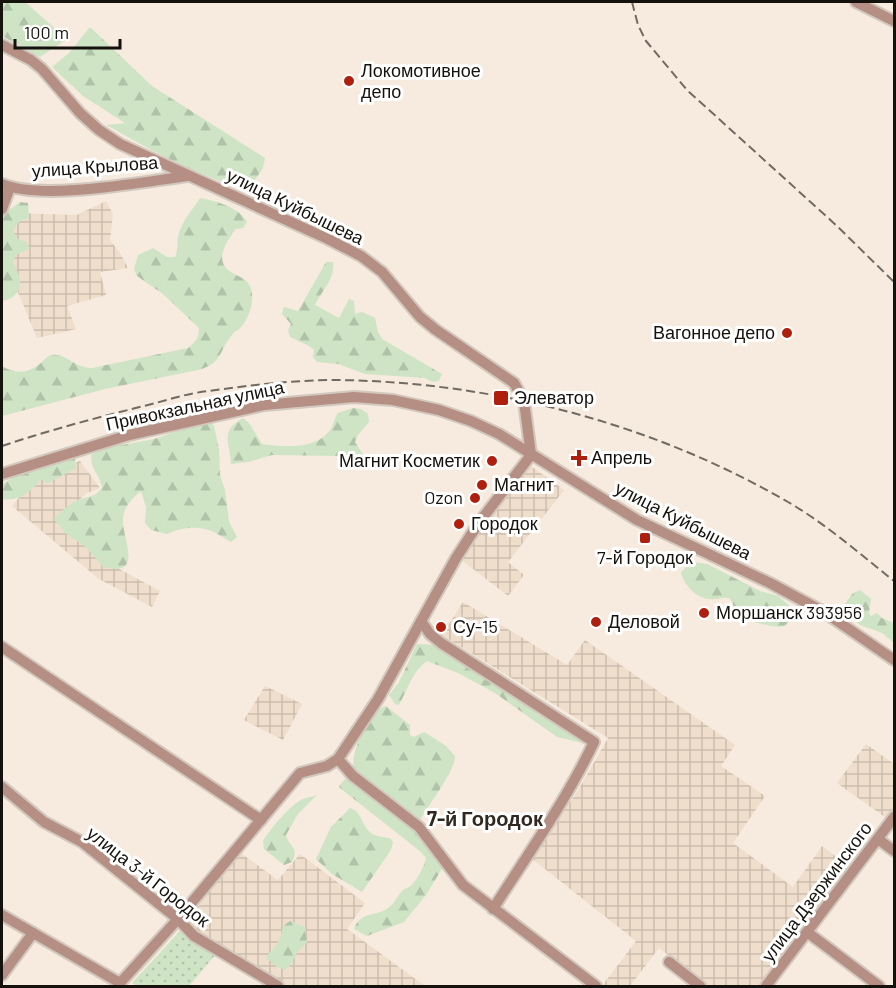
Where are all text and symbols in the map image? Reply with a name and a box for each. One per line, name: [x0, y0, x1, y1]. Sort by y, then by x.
scale bar: [15, 12, 120, 50]
text: 100 m: [24, 21, 69, 43]
place label: Локомотивное депо: [361, 59, 481, 102]
marker: Локомотивное депо: [342, 74, 356, 88]
street label: улица Крылова: [31, 151, 160, 181]
street label: улица Куйбышева: [223, 163, 368, 249]
place label: Вагонное депо: [653, 321, 775, 343]
marker: Вагонное депо: [780, 326, 794, 340]
street label: Привокзальная улица: [104, 375, 287, 435]
place label: Элеватор: [514, 386, 594, 408]
marker: Элеватор: [492, 389, 510, 407]
place label: Апрель: [591, 446, 652, 468]
place label: Магнит Косметик: [339, 449, 480, 471]
marker: Апрель: [572, 451, 586, 465]
marker: Магнит Косметик: [485, 454, 499, 468]
place label: Магнит: [494, 473, 554, 495]
street label: улица Куйбышева: [612, 476, 756, 564]
marker: Магнит: [475, 478, 489, 492]
place label: Ozon: [424, 486, 463, 508]
marker: Ozon: [468, 491, 482, 505]
place label: Городок: [471, 512, 538, 534]
marker: Городок: [452, 517, 466, 531]
marker: 7-й Городок: [638, 531, 652, 545]
place label: 7-й Городок: [597, 546, 693, 568]
place label: Моршанск 393956: [716, 601, 862, 623]
marker: Моршанск 393956: [697, 606, 711, 620]
place label: Деловой: [608, 610, 680, 632]
place label: Су-15: [453, 615, 498, 637]
marker: Деловой: [589, 615, 603, 629]
marker: Су-15: [434, 620, 448, 634]
district label: 7-й Городок: [427, 806, 544, 830]
street label: улица Дзержинского: [756, 817, 876, 966]
street label: улица 3-й Городок: [83, 821, 214, 931]

